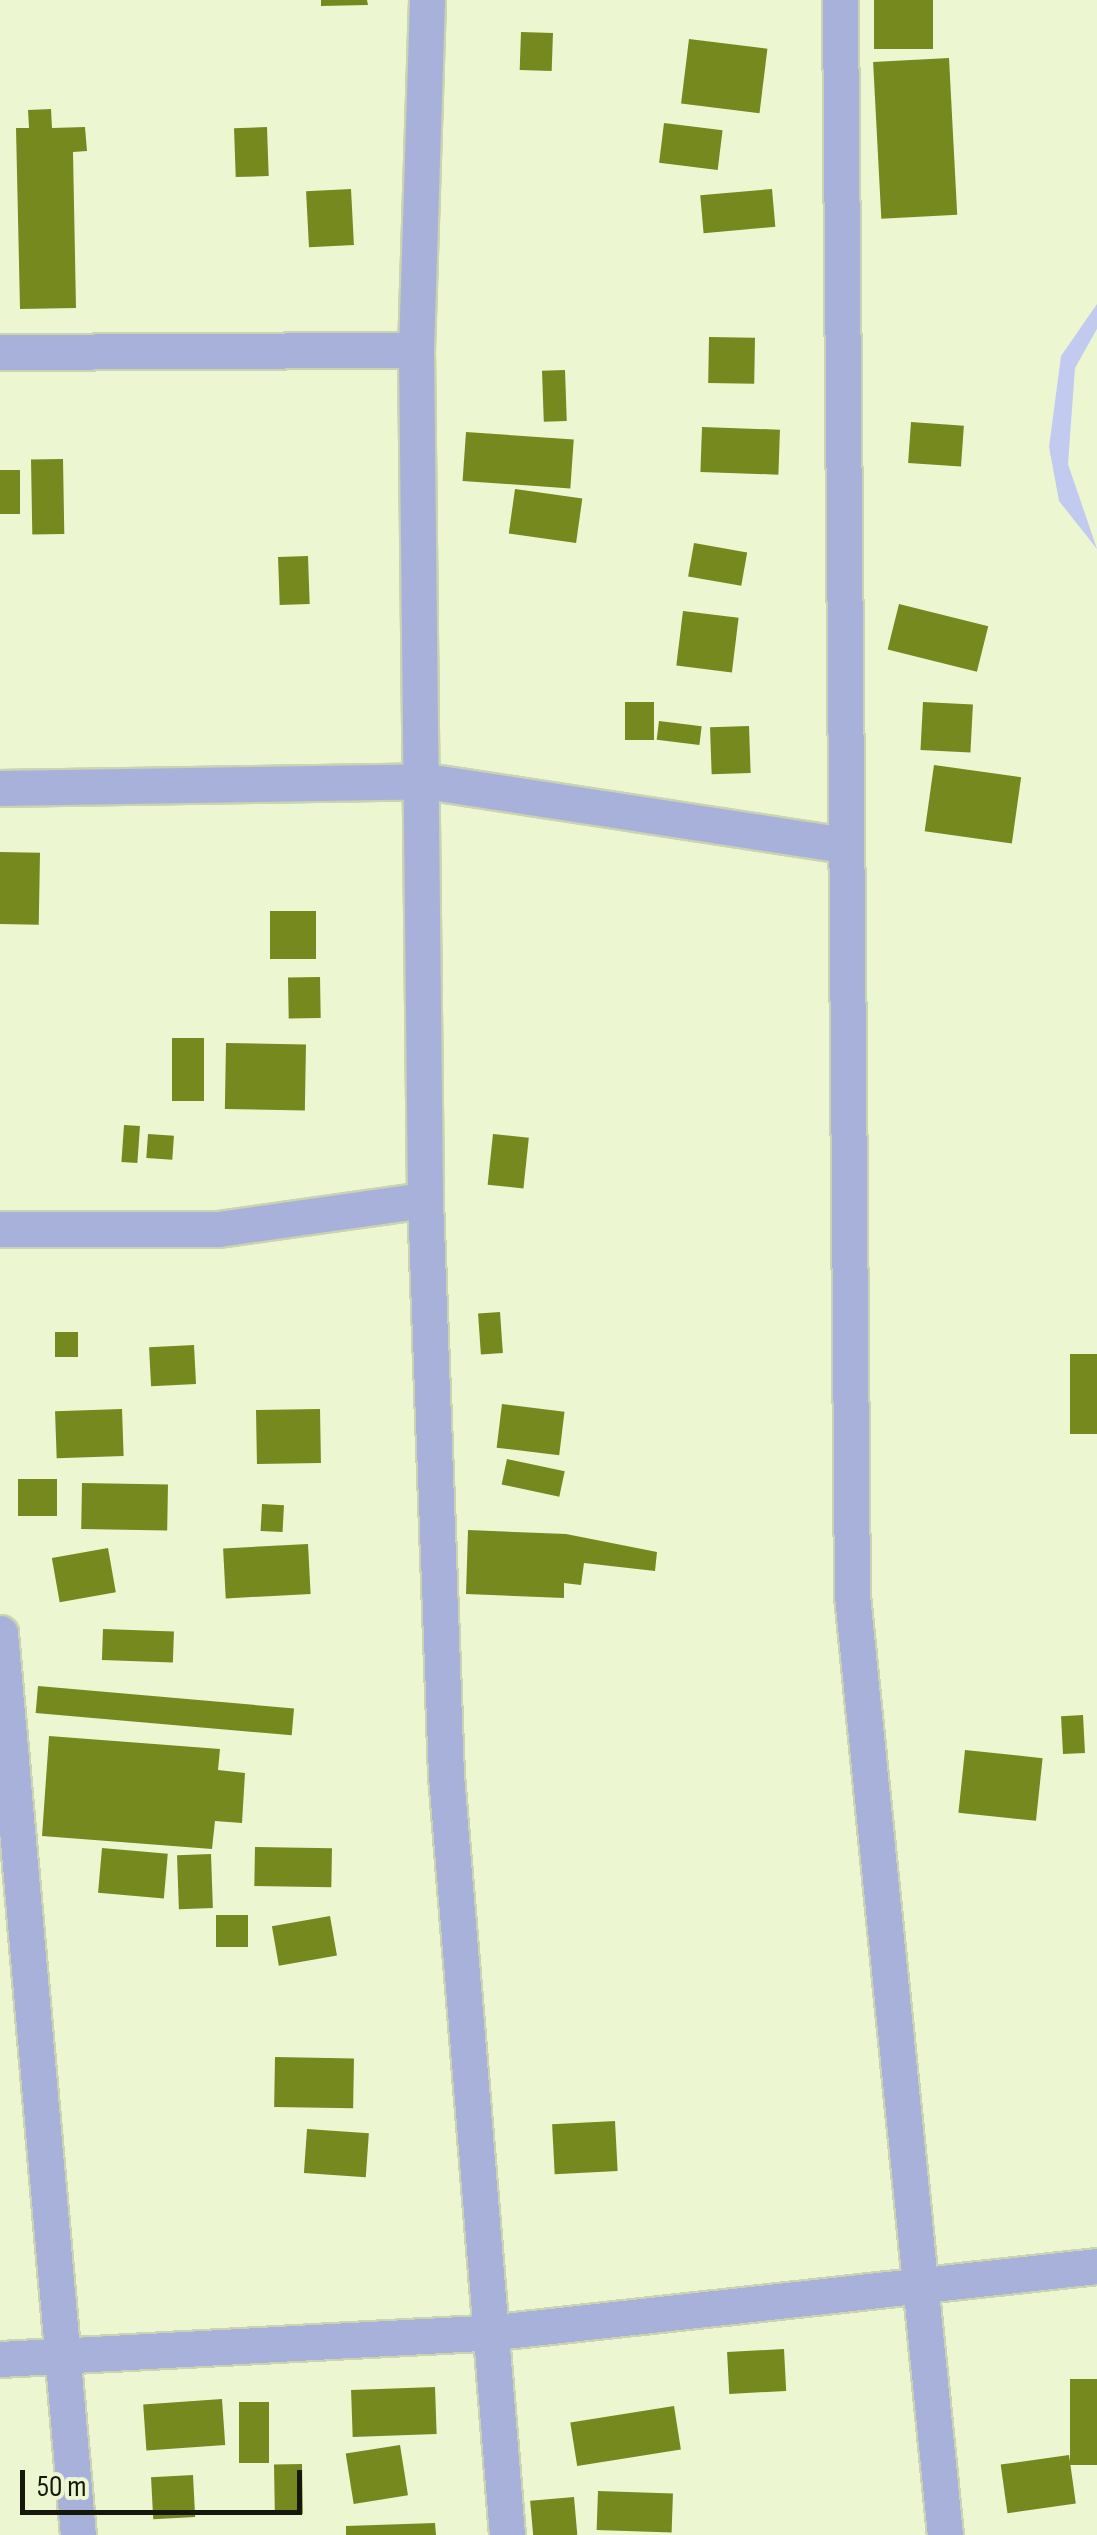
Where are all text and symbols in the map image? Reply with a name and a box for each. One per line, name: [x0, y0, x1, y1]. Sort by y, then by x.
scale bar: [25, 2450, 308, 2512]
text: 50 m: [37, 2469, 86, 2505]

